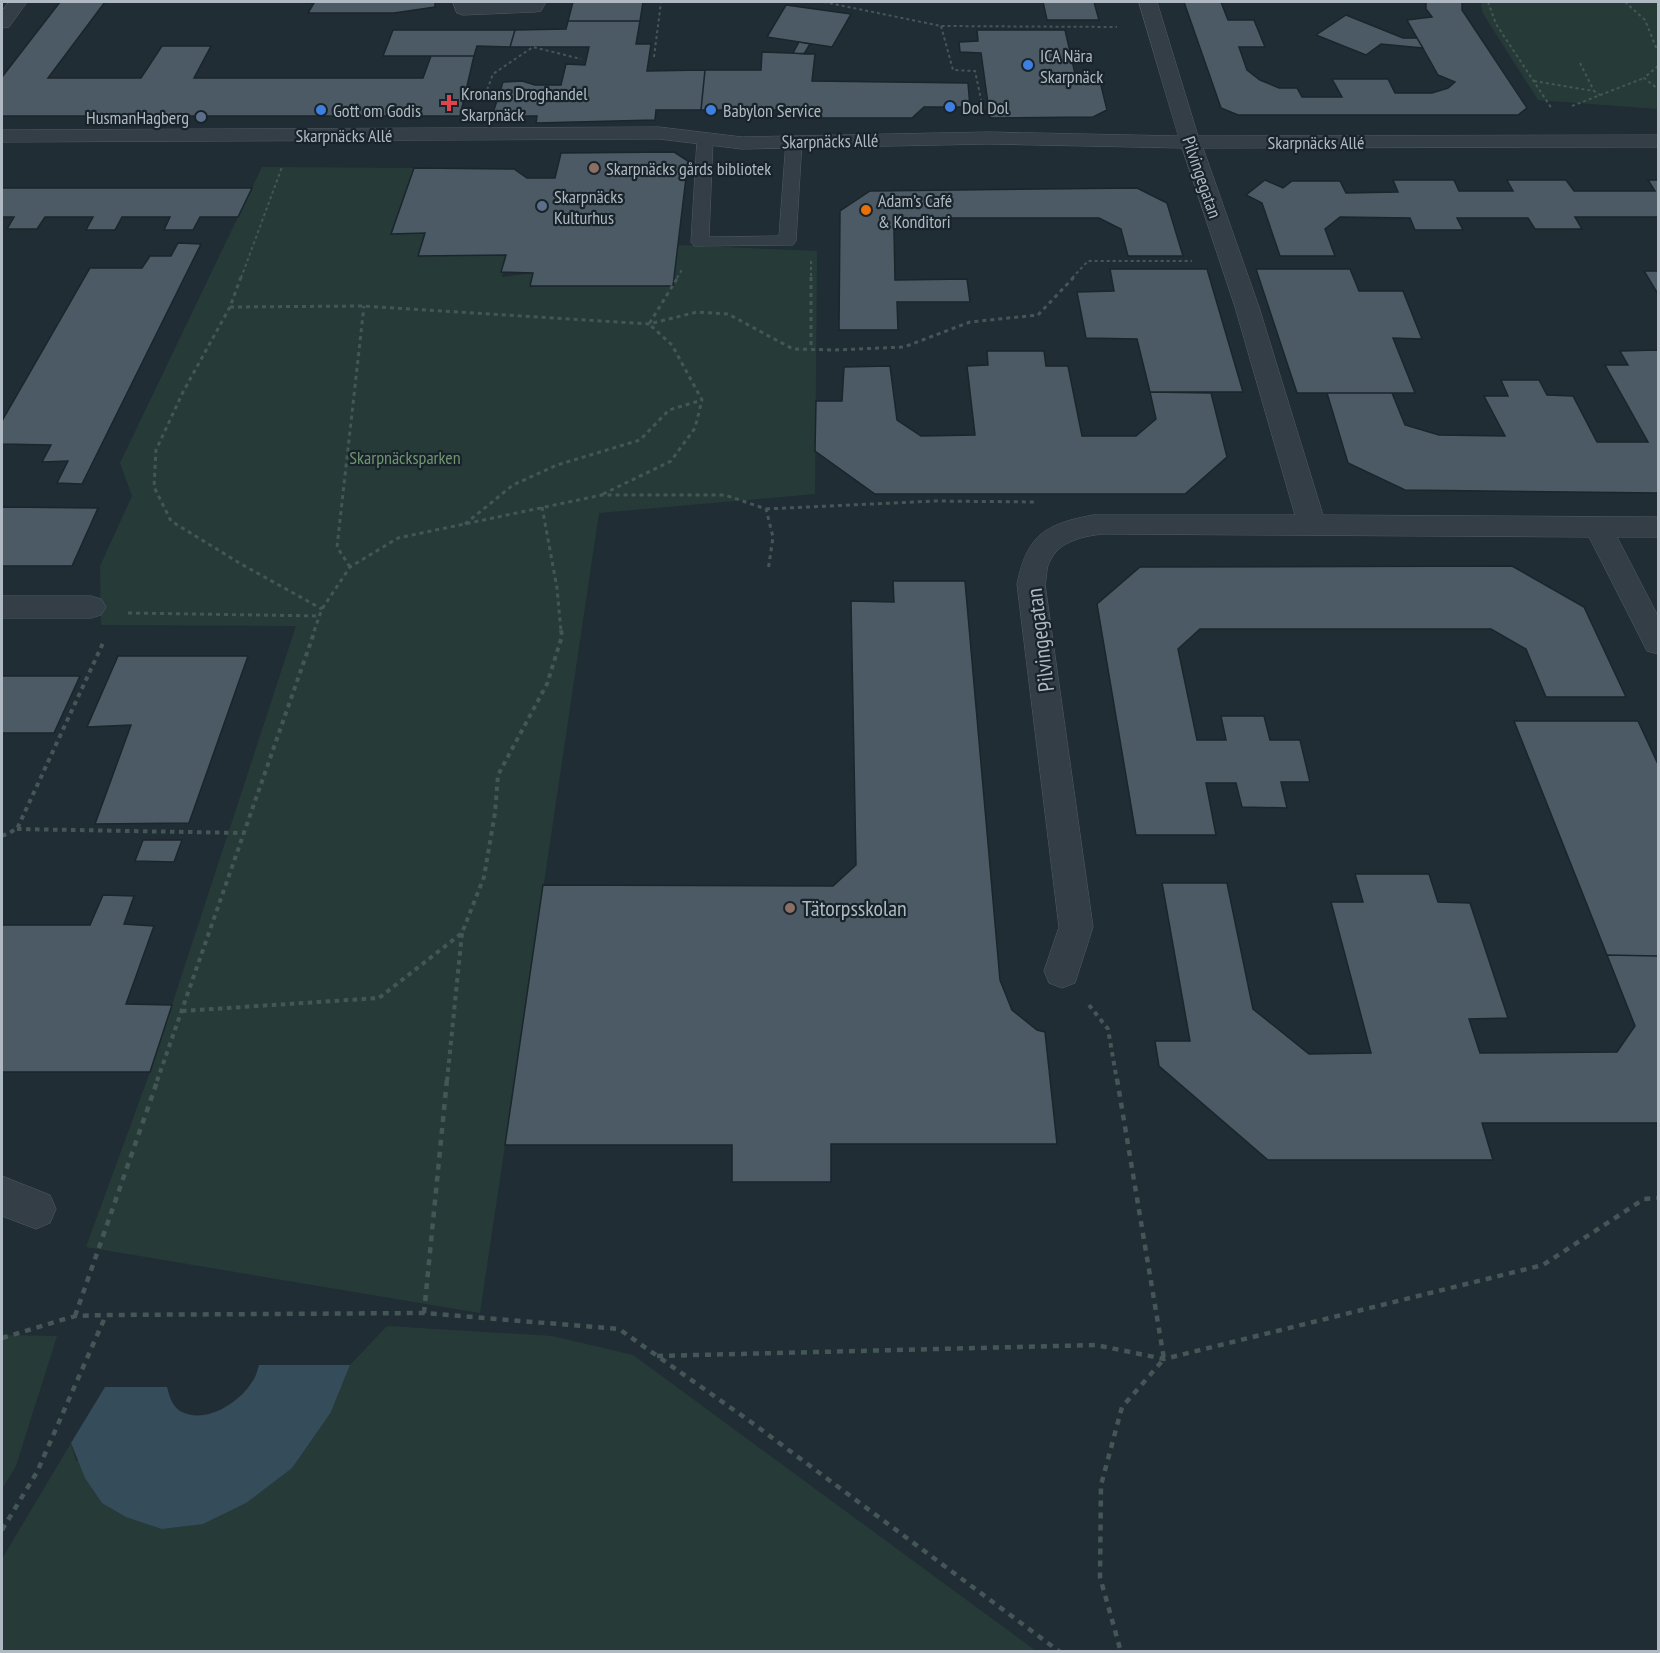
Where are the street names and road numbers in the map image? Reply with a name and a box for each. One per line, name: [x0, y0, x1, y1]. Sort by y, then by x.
street label: Skarpnäcks Allé: [296, 124, 392, 147]
street label: Skarpnäcks Allé: [781, 129, 879, 153]
street label: Skarpnäcks Allé: [1268, 131, 1364, 154]
street label: Pilvingegatan: [1177, 133, 1227, 221]
street label: Pilvingegatan: [1020, 587, 1060, 693]

